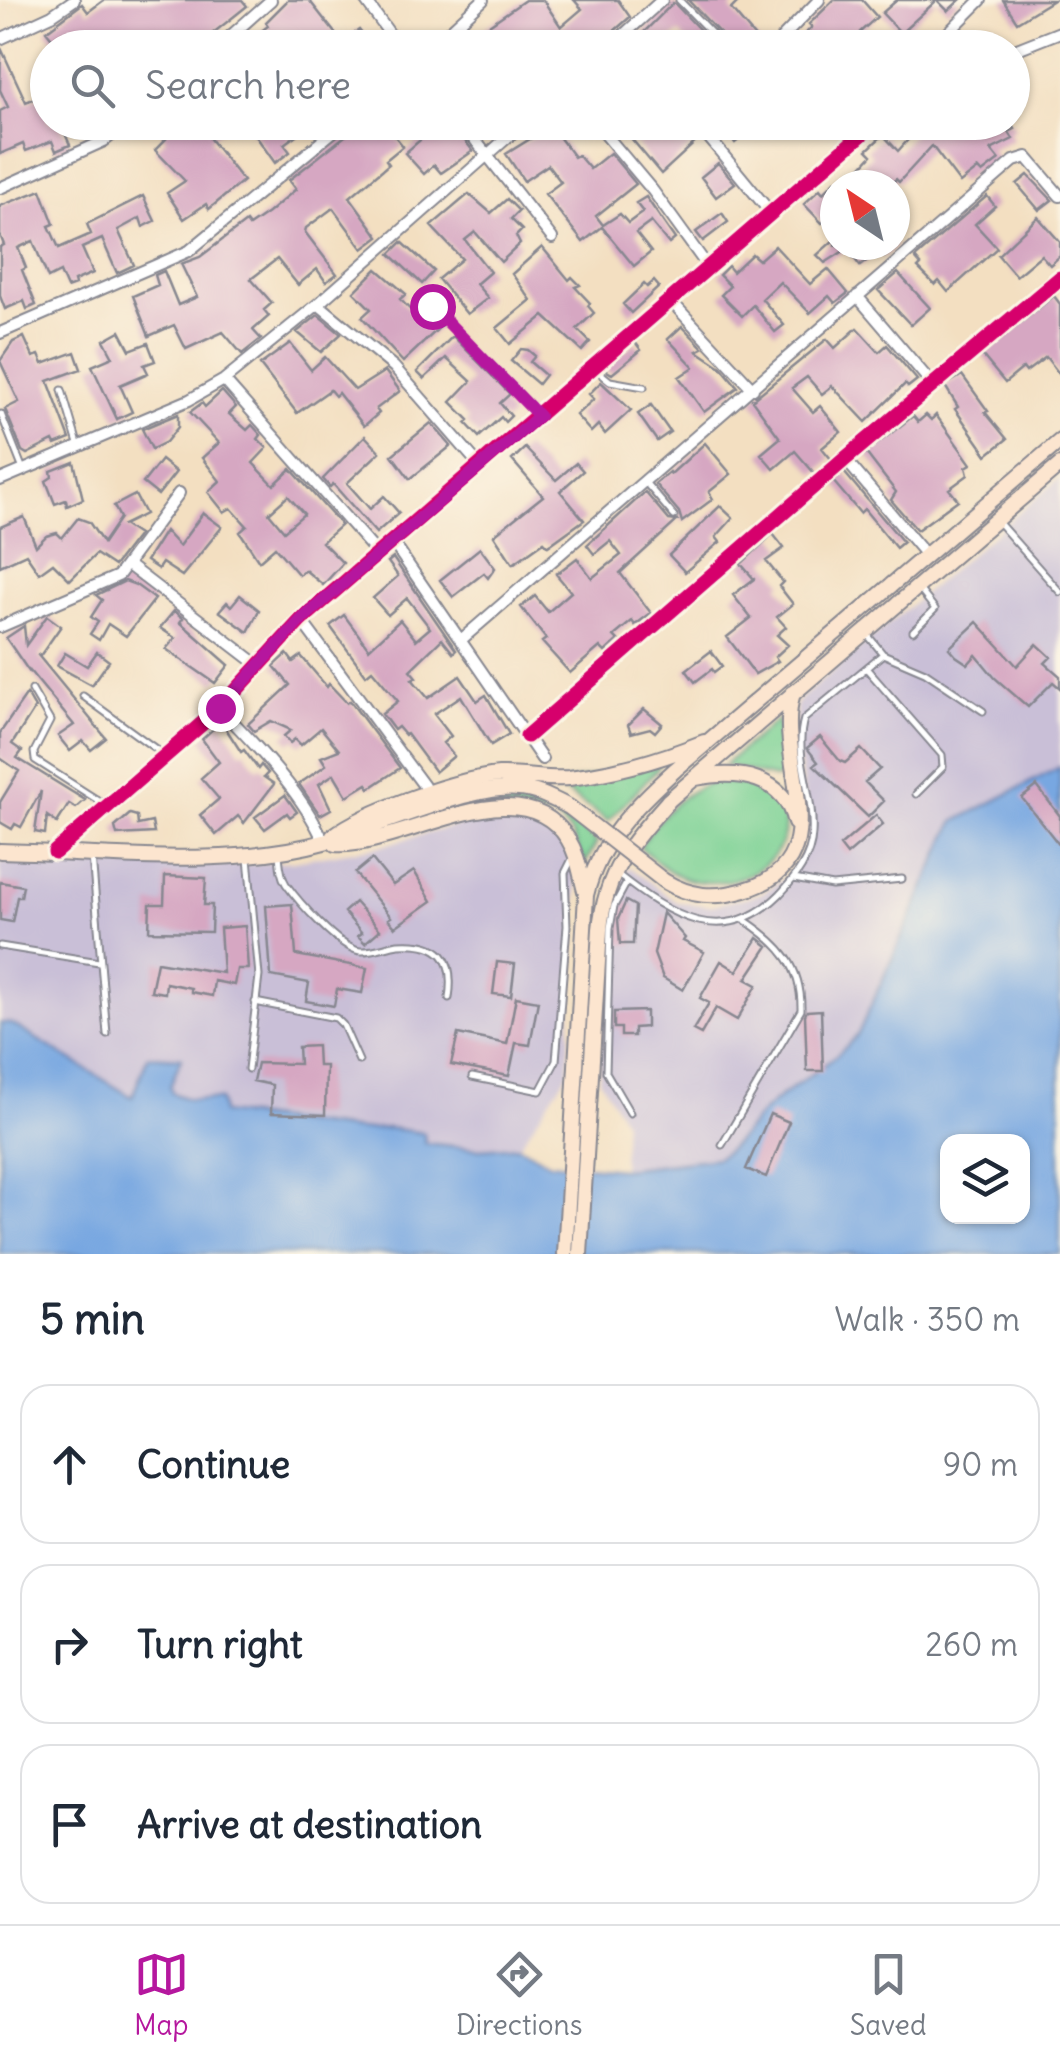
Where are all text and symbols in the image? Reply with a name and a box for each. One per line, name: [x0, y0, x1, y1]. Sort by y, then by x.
search box: [30, 30, 1030, 140]
icon: search: [65, 58, 120, 113]
text: Search here: [145, 62, 351, 109]
north arrow: [820, 170, 910, 260]
route start: [410, 284, 456, 330]
route end: [198, 686, 244, 732]
map controls: [940, 1134, 1030, 1224]
button: layers: [940, 1134, 1030, 1224]
text: 5 min: [40, 1293, 145, 1345]
text: Walk · 350 m: [835, 1299, 1020, 1340]
icon: ahead: [42, 1437, 97, 1492]
text: Continue: [137, 1441, 290, 1488]
text: 90 m: [943, 1444, 1018, 1485]
icon: right: [42, 1617, 97, 1672]
text: Turn right: [137, 1621, 303, 1668]
text: 260 m: [925, 1624, 1018, 1665]
icon: arrive: [42, 1797, 97, 1852]
text: Arrive at destination: [137, 1801, 482, 1848]
tab: Map: [134, 1947, 189, 2043]
tab: Directions: [456, 1947, 582, 2043]
tab: Saved: [850, 1947, 926, 2043]

